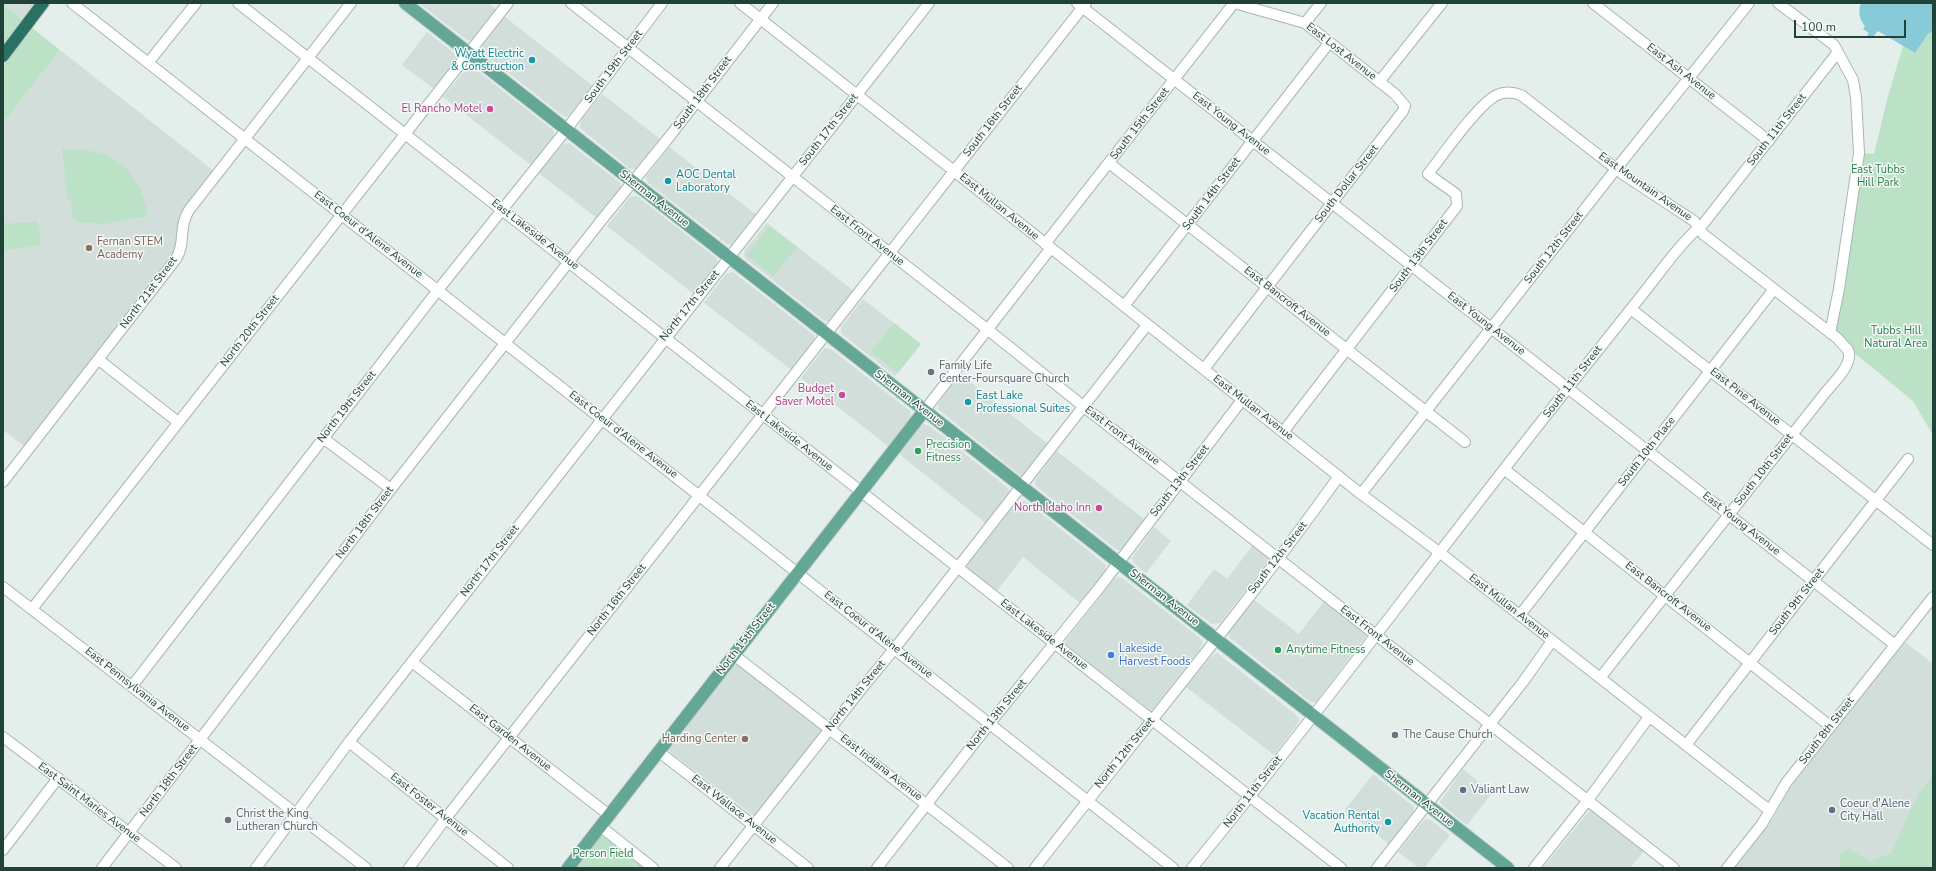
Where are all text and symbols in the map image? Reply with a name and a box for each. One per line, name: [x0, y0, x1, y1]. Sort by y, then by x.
scale bar: [1796, 12, 1908, 38]
text: 100 m: [1801, 19, 1836, 35]
street label: East Lost Avenue: [1303, 20, 1379, 84]
street label: South 19th Street: [582, 28, 646, 106]
street label: East Ash Avenue: [1644, 41, 1718, 103]
place label: Wyatt Electric & Construction: [451, 47, 524, 73]
street label: South 18th Street: [671, 54, 735, 132]
marker: Wyatt Electric & Construction: [527, 55, 537, 65]
street label: South 16th Street: [961, 82, 1025, 160]
street label: South 15th Street: [1108, 85, 1172, 163]
street label: East Young Avenue: [1190, 90, 1272, 158]
street label: South 17th Street: [797, 91, 861, 169]
street label: South 11th Street: [1745, 91, 1809, 169]
place label: El Rancho Motel: [401, 102, 482, 116]
marker: El Rancho Motel: [485, 104, 495, 114]
street label: South Dollar Street: [1312, 142, 1382, 226]
street label: East Mountain Avenue: [1596, 150, 1694, 224]
street label: South 14th Street: [1180, 155, 1244, 233]
park label: East Tubbs Hill Park: [1851, 163, 1905, 189]
street label: Sherman Avenue: [617, 168, 691, 230]
place label: AOC Dental Laboratory: [676, 168, 736, 194]
street label: East Mullan Avenue: [957, 171, 1041, 243]
marker: AOC Dental Laboratory: [663, 176, 673, 186]
street label: East Coeur d'Alene Avenue: [311, 188, 425, 282]
street label: East Lakeside Avenue: [489, 197, 581, 273]
street label: East Front Avenue: [827, 203, 907, 269]
street label: South 12th Street: [1522, 209, 1586, 287]
street label: South 13th Street: [1387, 217, 1451, 295]
place label: Fernan STEM Academy: [97, 235, 163, 261]
marker: Fernan STEM Academy: [84, 243, 94, 253]
street label: North 21st Street: [118, 254, 180, 332]
street label: East Bancroft Avenue: [1241, 264, 1333, 340]
street label: North 17th Street: [657, 268, 723, 344]
street label: East Young Avenue: [1445, 290, 1527, 358]
street label: North 20th Street: [218, 292, 282, 370]
park label: Tubbs Hill Natural Area: [1864, 324, 1928, 350]
street label: South 11th Street: [1541, 343, 1605, 421]
place label: Family Life Center-Foursquare Church: [939, 359, 1069, 385]
street label: East Pine Avenue: [1707, 365, 1783, 429]
marker: Family Life Center-Foursquare Church: [926, 367, 936, 377]
street label: North 19th Street: [315, 368, 379, 446]
street label: Sherman Avenue: [872, 368, 946, 430]
street label: East Mullan Avenue: [1210, 372, 1296, 444]
place label: Budget Saver Motel: [775, 382, 834, 408]
street label: East Coeur d'Alene Avenue: [566, 388, 680, 482]
place label: East Lake Professional Suites: [976, 389, 1070, 415]
marker: Budget Saver Motel: [837, 390, 847, 400]
marker: East Lake Professional Suites: [963, 397, 973, 407]
street label: East Lakeside Avenue: [743, 398, 835, 474]
street label: East Front Avenue: [1082, 404, 1162, 468]
street label: South 10th Place: [1616, 414, 1678, 490]
street label: South 10th Street: [1732, 431, 1796, 509]
place label: Precision Fitness: [926, 438, 970, 464]
street label: South 13th Street: [1148, 442, 1212, 520]
marker: Precision Fitness: [913, 446, 923, 456]
street label: North 18th Street: [333, 484, 397, 562]
street label: East Young Avenue: [1700, 490, 1782, 558]
place label: North Idaho Inn: [1014, 501, 1091, 515]
marker: North Idaho Inn: [1094, 503, 1104, 513]
street label: South 12th Street: [1246, 519, 1310, 597]
street label: North 17th Street: [458, 522, 522, 600]
street label: East Bancroft Avenue: [1622, 559, 1714, 635]
street label: North 16th Street: [585, 561, 649, 639]
street label: South 9th Street: [1767, 566, 1827, 638]
street label: Sherman Avenue: [1127, 567, 1201, 629]
street label: East Mullan Avenue: [1466, 571, 1552, 643]
street label: East Coeur d'Alene Avenue: [821, 588, 935, 682]
street label: East Lakeside Avenue: [998, 597, 1090, 673]
street label: North 15th Street: [714, 600, 778, 678]
street label: East Front Avenue: [1337, 603, 1417, 669]
place label: Lakeside Harvest Foods: [1119, 642, 1191, 668]
place label: Anytime Fitness: [1286, 643, 1366, 657]
street label: East Pennsylvania Avenue: [82, 645, 192, 735]
marker: Anytime Fitness: [1273, 645, 1283, 655]
marker: Lakeside Harvest Foods: [1106, 650, 1116, 660]
street label: North 14th Street: [823, 658, 889, 734]
street label: North 13th Street: [964, 677, 1030, 753]
street label: South 8th Street: [1797, 695, 1857, 767]
street label: East Garden Avenue: [466, 702, 554, 774]
street label: North 12th Street: [1092, 715, 1158, 791]
place label: The Cause Church: [1403, 728, 1493, 742]
marker: The Cause Church: [1390, 730, 1400, 740]
place label: Harding Center: [662, 732, 737, 746]
street label: East Indiana Avenue: [837, 732, 925, 804]
marker: Harding Center: [740, 734, 750, 744]
street label: North 18th Street: [137, 742, 201, 820]
street label: North 11th Street: [1221, 753, 1285, 831]
street label: East Saint Maries Avenue: [35, 760, 143, 846]
street label: Sherman Avenue: [1382, 768, 1456, 830]
street label: East Foster Avenue: [387, 771, 471, 839]
street label: East Wallace Avenue: [689, 773, 779, 847]
place label: Valiant Law: [1471, 783, 1529, 797]
marker: Valiant Law: [1458, 785, 1468, 795]
place label: Coeur d'Alene City Hall: [1840, 797, 1910, 823]
marker: Coeur d'Alene City Hall: [1827, 805, 1837, 815]
place label: Christ the King Lutheran Church: [236, 807, 318, 833]
place label: Vacation Rental Authority: [1302, 809, 1380, 835]
marker: Christ the King Lutheran Church: [223, 815, 233, 825]
marker: Vacation Rental Authority: [1383, 817, 1393, 827]
park label: Person Field: [573, 847, 633, 861]

